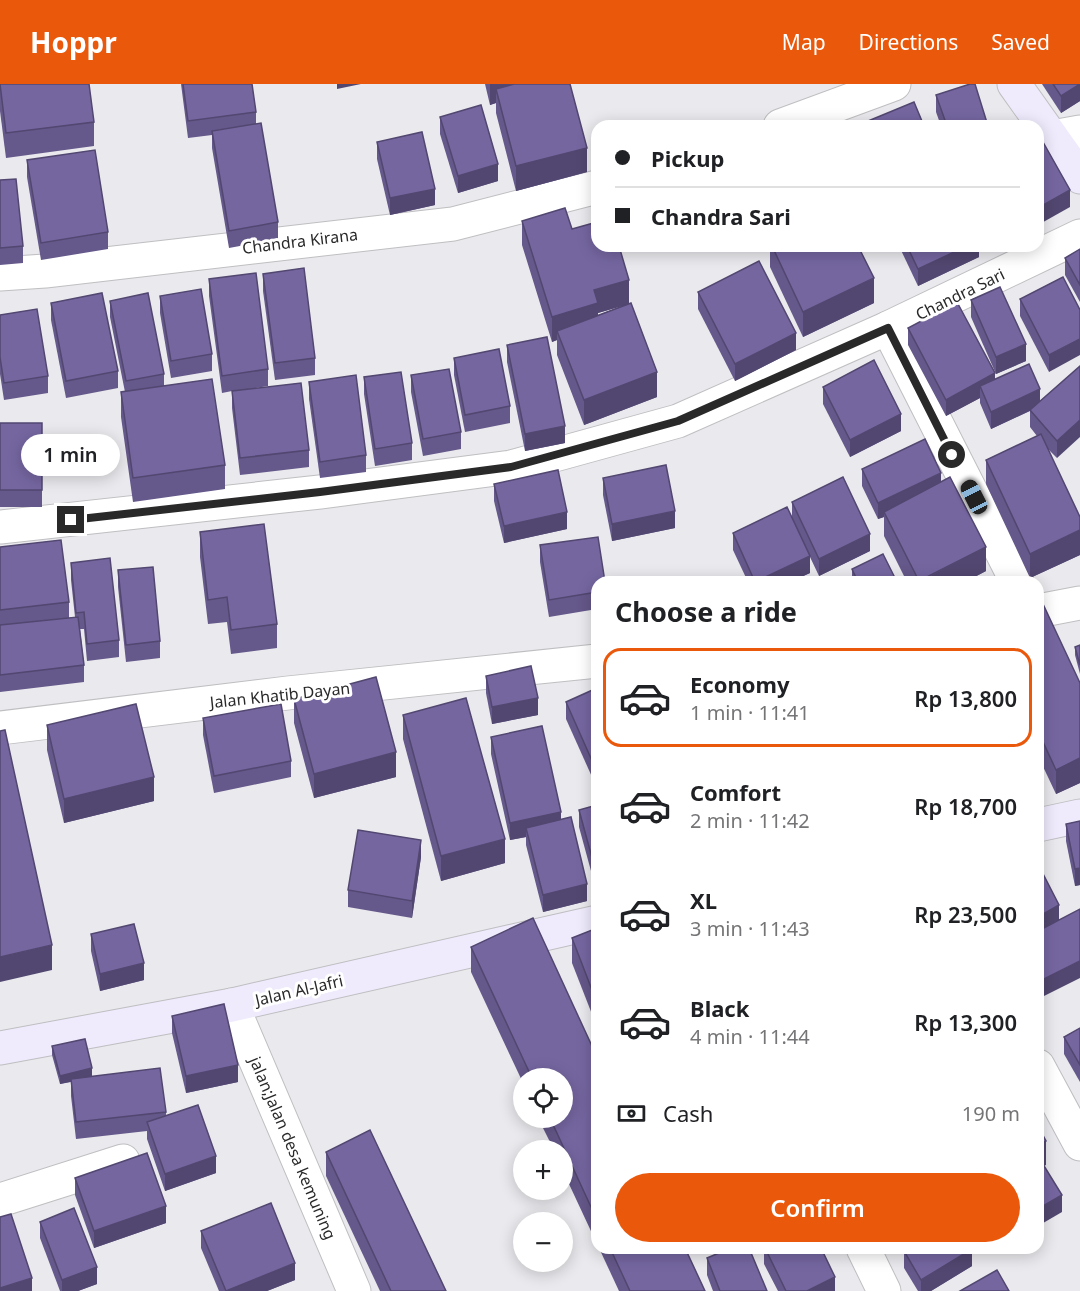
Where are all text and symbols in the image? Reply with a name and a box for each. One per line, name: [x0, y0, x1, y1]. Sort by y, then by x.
text: Hoppr: [30, 23, 117, 61]
text: Map: [782, 28, 826, 56]
text: Directions: [859, 28, 958, 56]
text: Saved: [991, 28, 1050, 56]
text: Pickup: [651, 143, 724, 173]
text: Chandra Sari: [651, 201, 791, 231]
street label: Chandra Kirana: [241, 223, 359, 259]
street label: Chandra Sari: [912, 263, 1008, 325]
callout: 1 min: [22, 433, 121, 475]
text: 1 min: [43, 441, 98, 468]
route start: [938, 441, 965, 468]
car: [958, 477, 990, 517]
route end: [57, 506, 84, 533]
text: Choose a ride: [615, 593, 797, 630]
text: Economy: [690, 669, 789, 699]
icon: car: [618, 671, 672, 725]
street label: Jalan Khatib Dayan: [207, 677, 351, 714]
text: Rp 13,800: [914, 683, 1017, 713]
text: 1 min · 11:41: [690, 699, 810, 726]
text: Comfort: [690, 777, 781, 807]
icon: car: [618, 779, 672, 833]
text: Rp 18,700: [914, 791, 1017, 821]
text: 2 min · 11:42: [690, 807, 810, 834]
text: XL: [690, 885, 717, 915]
icon: car: [618, 887, 672, 941]
text: Rp 23,500: [914, 899, 1017, 929]
text: 3 min · 11:43: [690, 915, 810, 942]
street label: Jalan Al-Jafri: [251, 969, 345, 1011]
text: Black: [690, 993, 749, 1023]
icon: car: [618, 995, 672, 1049]
text: Rp 13,300: [914, 1007, 1017, 1037]
text: 4 min · 11:44: [690, 1023, 810, 1050]
street label: jalan;Jalan desa kemuning: [244, 1052, 342, 1243]
map controls: [513, 1068, 573, 1272]
button: locate: [513, 1068, 573, 1128]
icon: cash: [615, 1097, 648, 1130]
text: Cash: [663, 1098, 713, 1128]
text: 190 m: [962, 1100, 1020, 1127]
button: +: [513, 1140, 573, 1200]
button: Confirm: [615, 1173, 1020, 1242]
button: −: [513, 1212, 573, 1272]

